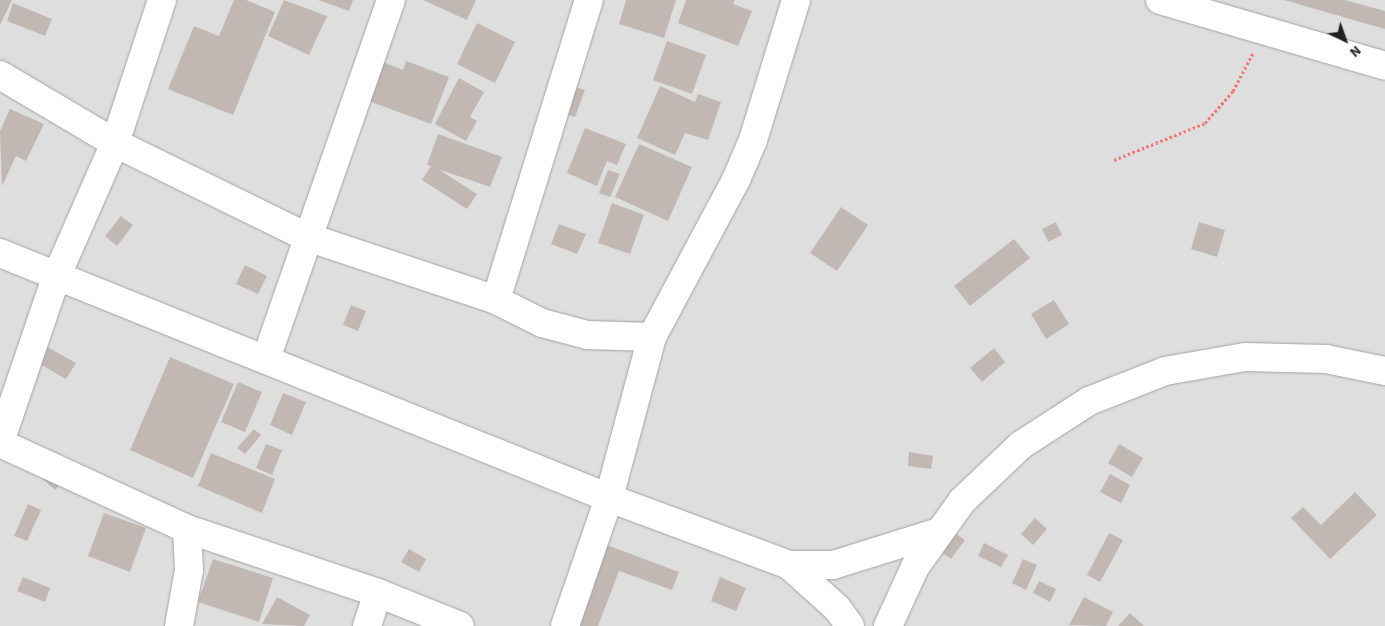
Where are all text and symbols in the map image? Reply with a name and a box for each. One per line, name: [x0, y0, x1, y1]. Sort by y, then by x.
north arrow: [1320, 15, 1370, 65]
text: N: [1345, 41, 1365, 62]

